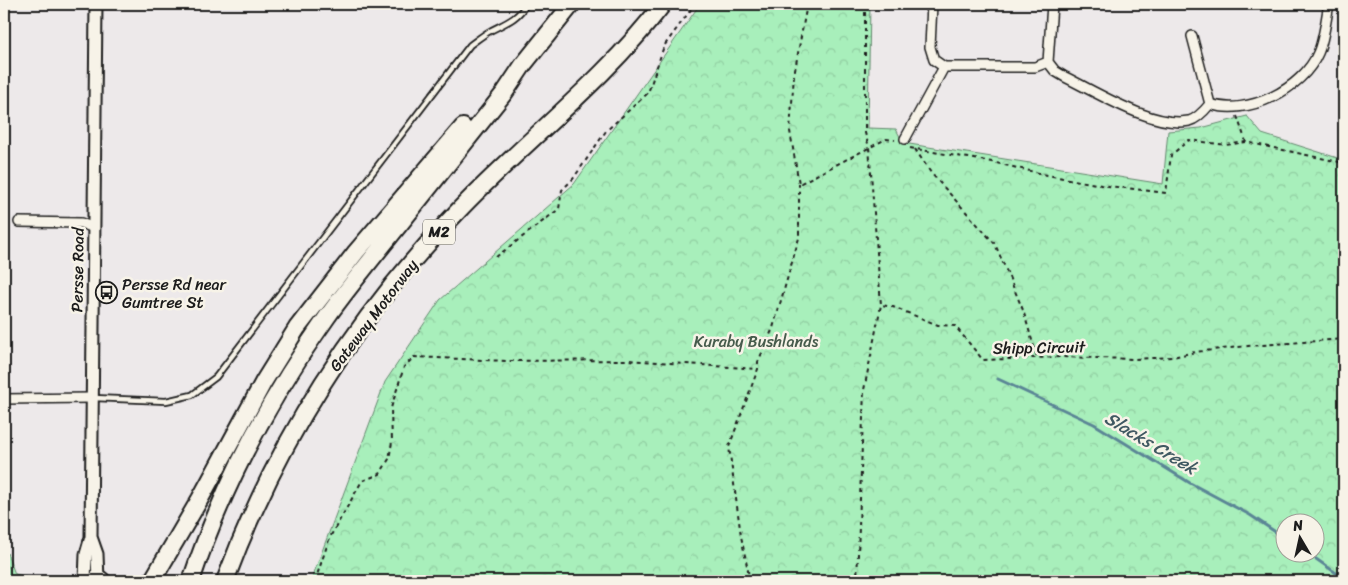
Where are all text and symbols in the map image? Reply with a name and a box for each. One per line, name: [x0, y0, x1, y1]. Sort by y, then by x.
road number: M2: [423, 220, 455, 244]
street label: Persse Road: [62, 226, 93, 313]
street label: Gateway Motorway: [321, 252, 426, 378]
place label: Persse Rd near Gumtree St: [122, 270, 227, 317]
bus stop icon: Persse Rd near Gumtree St: [94, 281, 118, 305]
park label: Kuraby Bushlands: [694, 327, 819, 356]
street label: Shipp Circuit: [993, 332, 1086, 363]
water label: Slacks Creek: [1098, 403, 1205, 484]
north arrow: [1276, 512, 1326, 562]
text: N: [1290, 513, 1305, 539]

